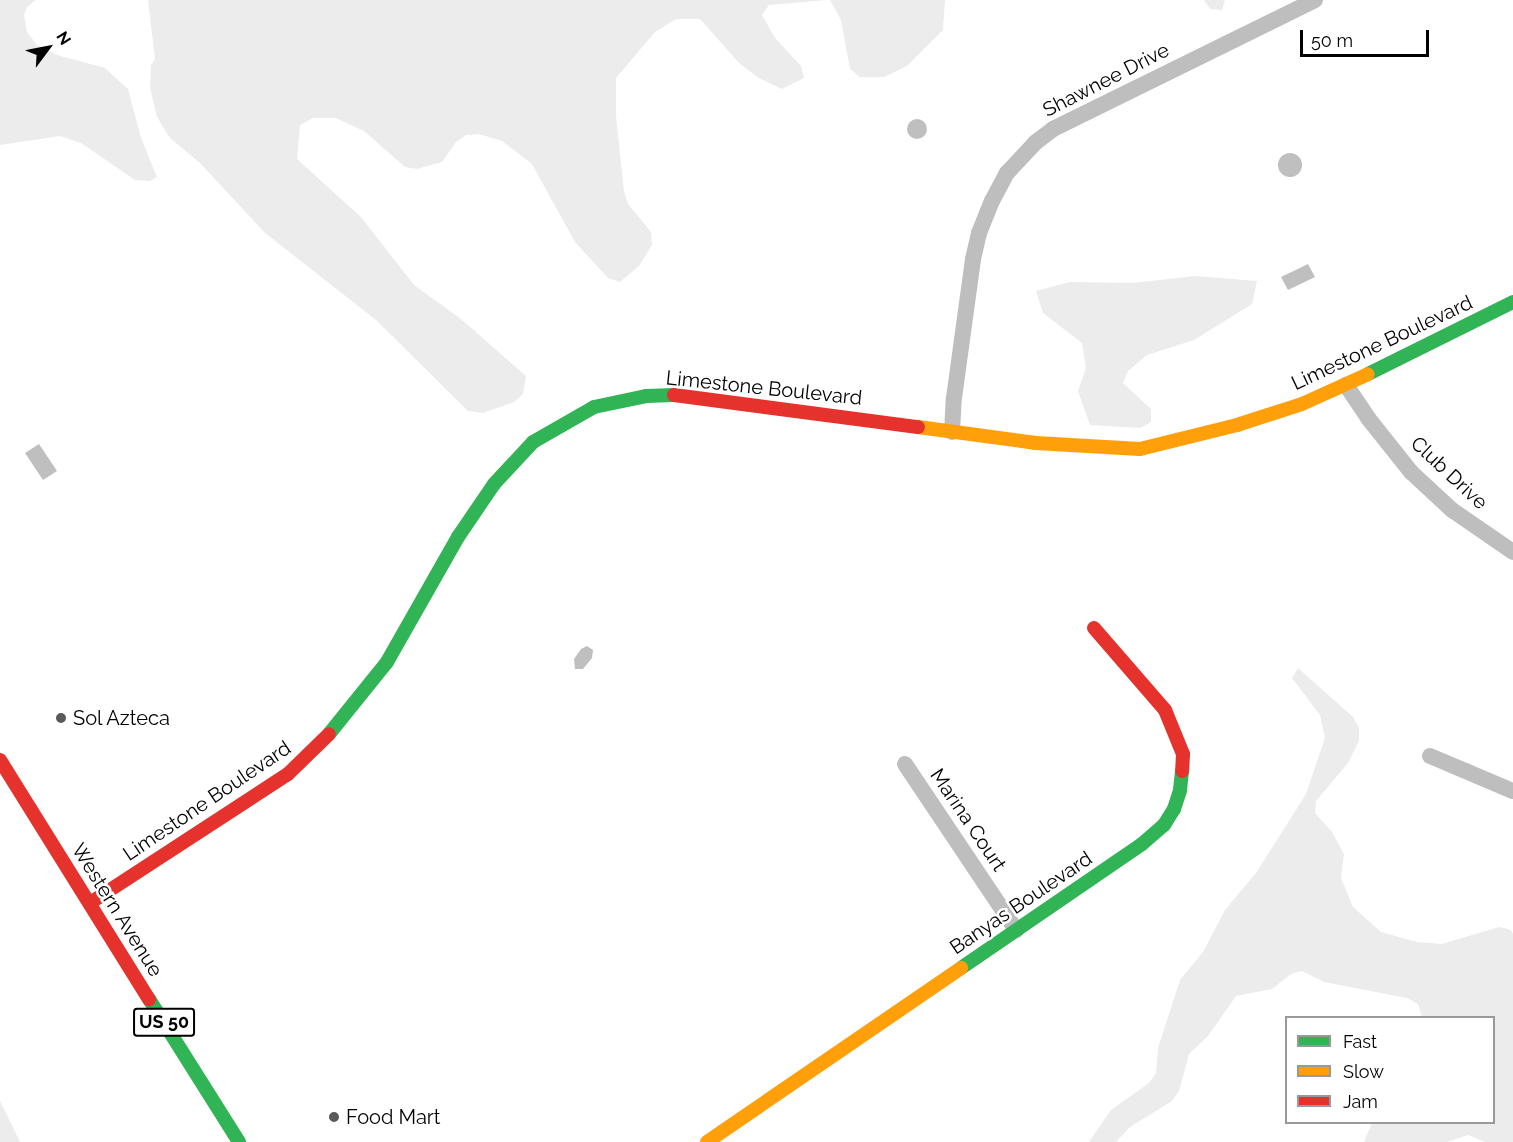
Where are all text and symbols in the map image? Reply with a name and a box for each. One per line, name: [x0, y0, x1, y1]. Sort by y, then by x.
north arrow: [18, 18, 78, 78]
scale bar: [1303, 18, 1432, 56]
text: N: [52, 28, 75, 48]
text: 50 m: [1311, 30, 1353, 51]
street label: Shawnee Drive: [1039, 38, 1173, 122]
street label: Limestone Boulevard: [1288, 290, 1476, 396]
street label: Limestone Boulevard: [665, 366, 863, 410]
street label: Club Drive: [1406, 431, 1492, 515]
place label: Sol Azteca: [73, 706, 171, 730]
marker: Sol Azteca: [54, 711, 68, 725]
street label: Limestone Boulevard: [119, 736, 295, 866]
street label: Marina Court: [925, 764, 1011, 876]
street label: Western Avenue: [66, 839, 168, 981]
street label: Banyas Boulevard: [945, 847, 1097, 959]
road number: US 50: [132, 1007, 195, 1037]
legend: [1285, 1016, 1495, 1124]
text: Fast: [1343, 1031, 1377, 1052]
text: Slow: [1343, 1061, 1384, 1082]
text: Jam: [1343, 1091, 1378, 1112]
place label: Food Mart: [346, 1105, 441, 1129]
marker: Food Mart: [327, 1110, 341, 1124]

